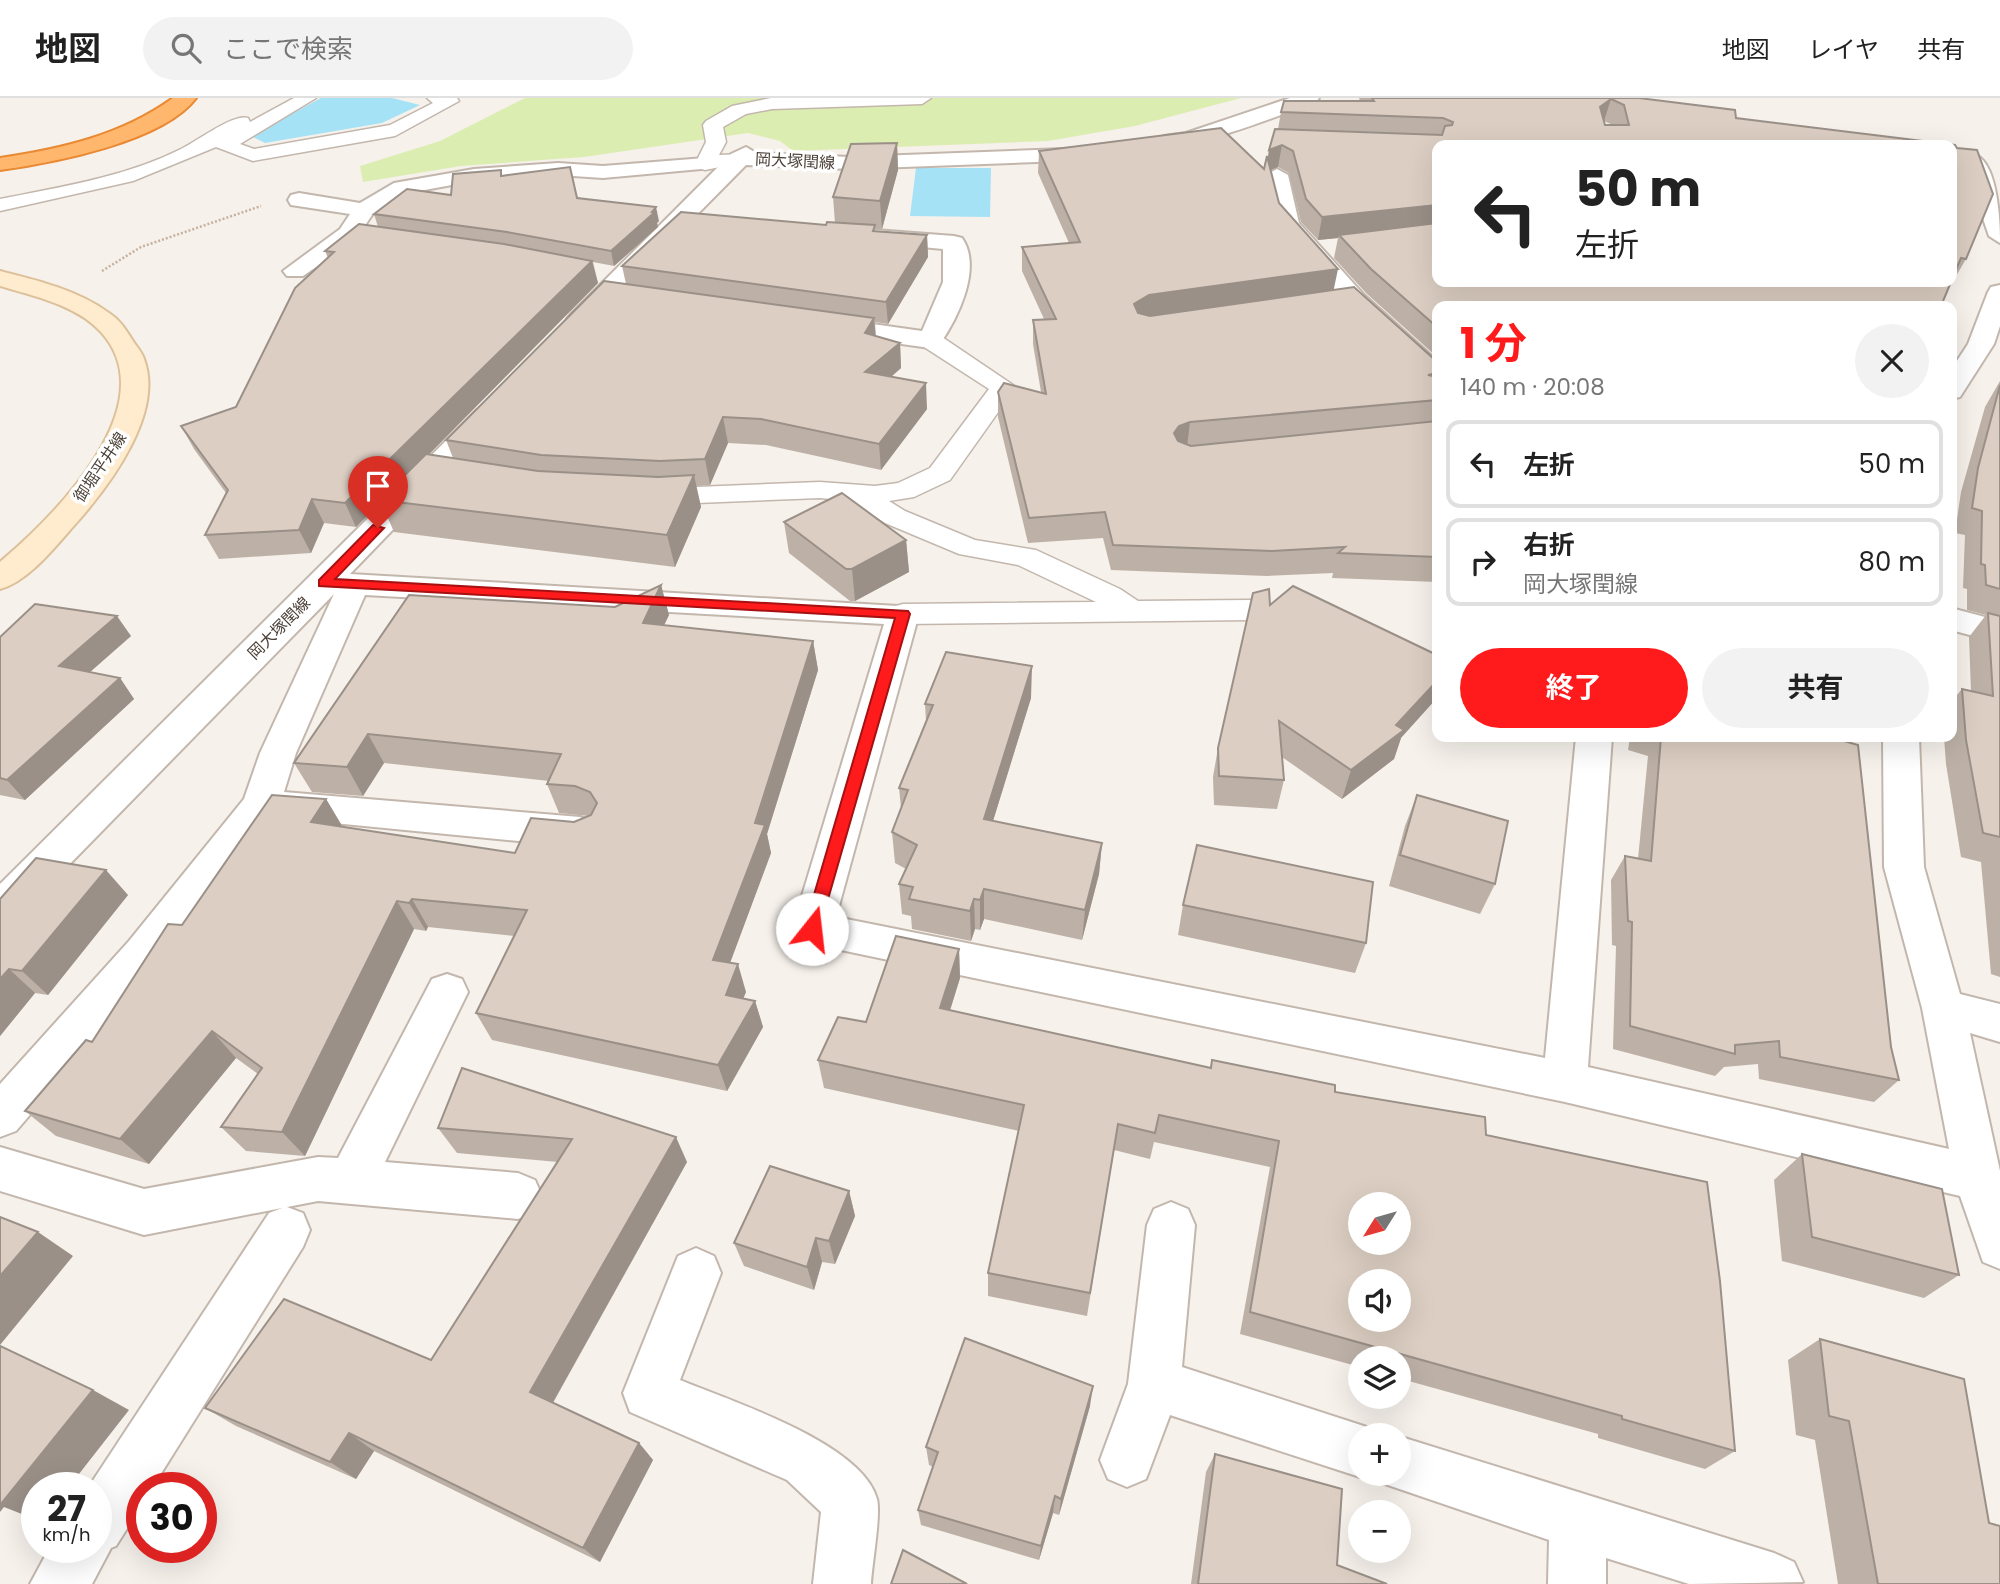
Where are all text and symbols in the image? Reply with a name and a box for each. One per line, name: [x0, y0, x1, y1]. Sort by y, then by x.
search box: [143, 17, 633, 80]
text: 地図: [35, 25, 101, 72]
icon: search: [167, 29, 205, 67]
text: ここで検索: [223, 31, 353, 67]
text: 地図: [1722, 33, 1770, 66]
text: レイヤ: [1808, 33, 1879, 66]
text: 共有: [1917, 33, 1965, 66]
street label: 岡大塚閏線: [754, 147, 836, 175]
text: 50 m: [1575, 155, 1701, 223]
icon: left: [1460, 168, 1551, 259]
text: 左折: [1575, 222, 1639, 267]
text: 1 分: [1460, 314, 1527, 373]
button: close: [1855, 324, 1929, 398]
text: 140 m · 20:08: [1460, 371, 1605, 403]
street label: 御堀平井線: [68, 427, 132, 507]
icon: left: [1464, 445, 1502, 483]
text: 50 m: [1859, 446, 1925, 482]
text: 左折: [1523, 447, 1575, 483]
pin: [348, 456, 408, 528]
icon: arrive: [359, 467, 397, 505]
text: 右折: [1523, 527, 1575, 563]
icon: right: [1464, 543, 1502, 581]
text: 80 m: [1859, 544, 1925, 580]
text: 岡大塚閏線: [1523, 568, 1638, 600]
street label: 岡大塚閏線: [243, 592, 315, 664]
button: 終了: [1460, 648, 1688, 728]
button: 共有: [1702, 648, 1929, 728]
position arrow: [775, 892, 849, 966]
north arrow: [1348, 1192, 1410, 1255]
map controls: [1348, 1192, 1411, 1563]
button: sound: [1348, 1269, 1411, 1332]
button: layers: [1348, 1346, 1411, 1409]
button: +: [1348, 1423, 1411, 1486]
speed limit sign: 30: [126, 1472, 217, 1563]
text: 27: [47, 1484, 86, 1533]
button: −: [1348, 1500, 1411, 1563]
text: km/h: [43, 1522, 90, 1547]

